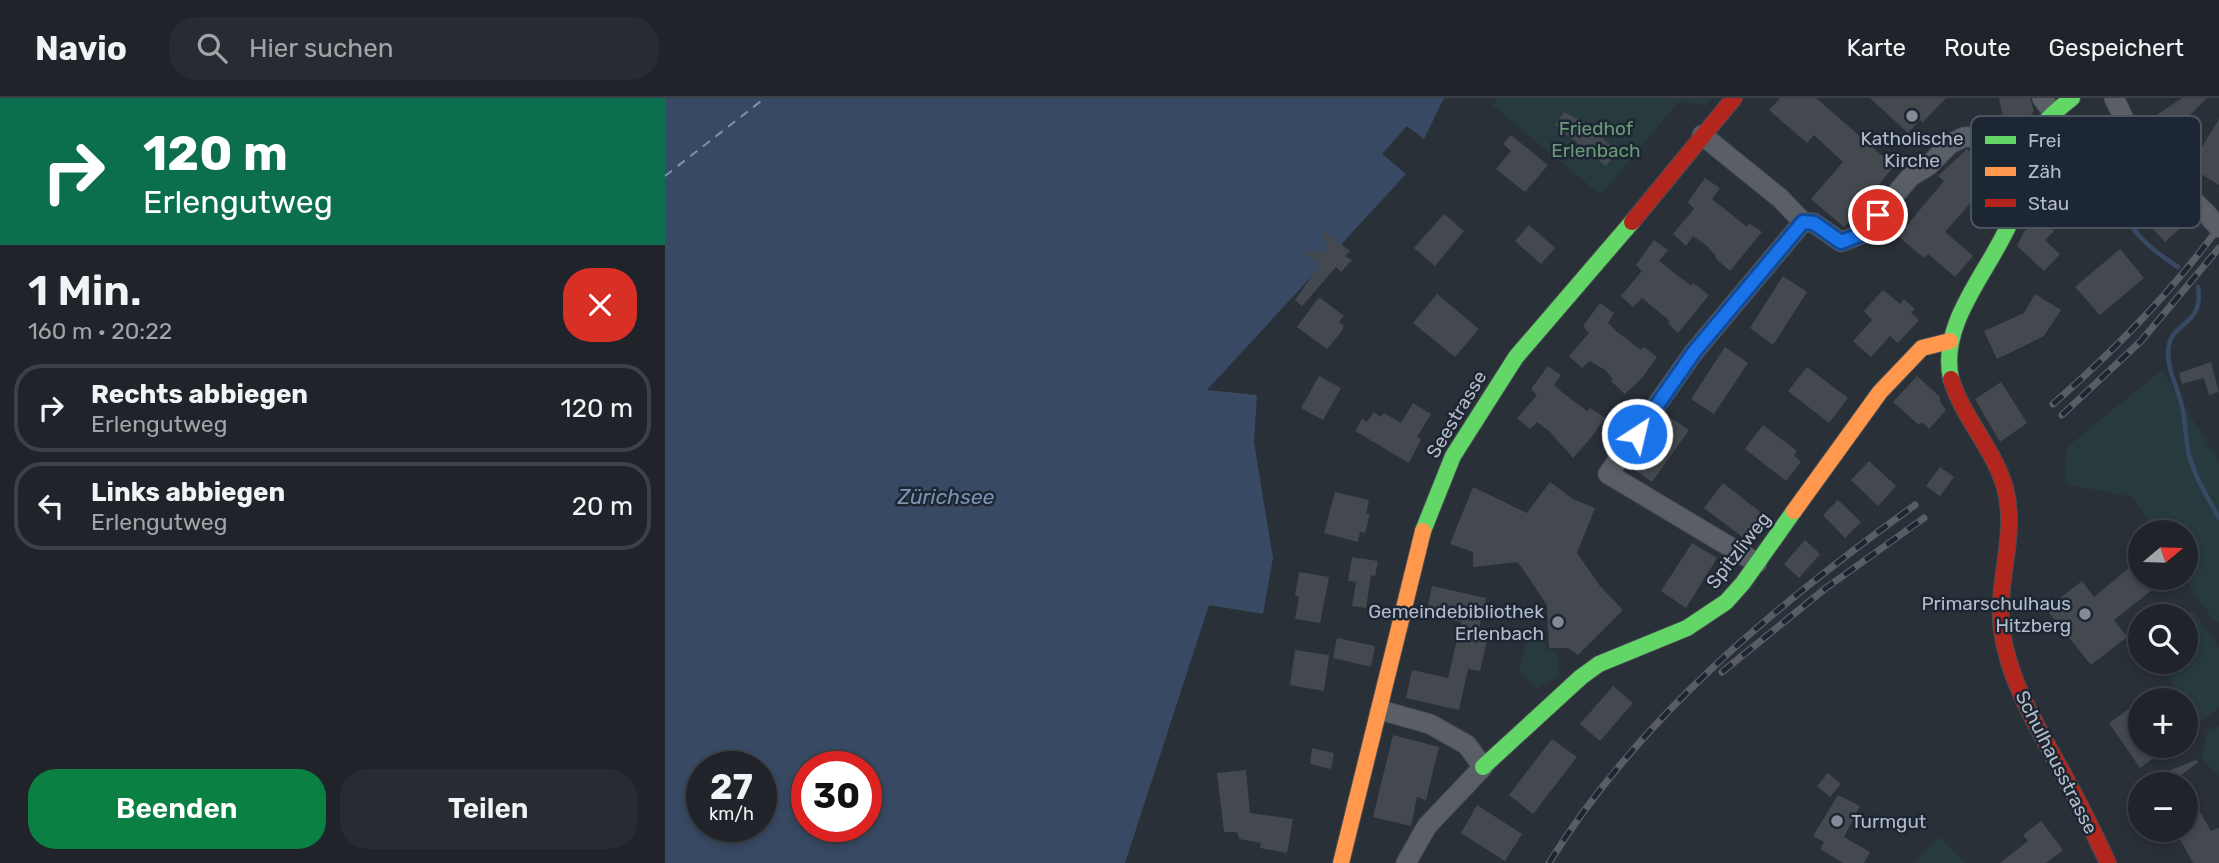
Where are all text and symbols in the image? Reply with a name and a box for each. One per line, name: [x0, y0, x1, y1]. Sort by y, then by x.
search box: [169, 17, 659, 80]
text: Navio: [35, 29, 127, 68]
icon: search: [193, 29, 231, 67]
text: Hier suchen: [249, 33, 393, 64]
text: Karte: [1847, 34, 1906, 62]
text: Route: [1944, 34, 2011, 62]
text: Gespeichert: [2049, 34, 2184, 62]
marker: Katholische Kirche: [1904, 108, 1920, 124]
legend: [1971, 116, 2201, 228]
park label: Friedhof Erlenbach: [1551, 117, 1641, 162]
text: 120 m: [143, 124, 288, 182]
icon: right: [28, 126, 119, 217]
place label: Katholische Kirche: [1860, 127, 1964, 172]
text: Frei: [2028, 129, 2061, 152]
text: Zäh: [2028, 160, 2061, 183]
text: Erlengutweg: [143, 183, 333, 221]
pin: [1848, 185, 1908, 245]
text: Stau: [2028, 192, 2069, 215]
icon: arrive: [1859, 196, 1897, 234]
text: 1 Min.: [28, 266, 141, 316]
button: close: [563, 268, 637, 342]
text: 160 m · 20:22: [28, 317, 172, 345]
street label: Seestrasse: [1421, 366, 1491, 462]
text: Rechts abbiegen: [91, 379, 308, 410]
icon: right: [32, 389, 70, 427]
text: 120 m: [561, 393, 633, 424]
position arrow: [1600, 397, 1674, 471]
text: Erlengutweg: [91, 410, 227, 438]
text: Links abbiegen: [91, 477, 285, 508]
water label: Zürichsee: [897, 484, 994, 509]
icon: left: [32, 487, 70, 525]
text: 20 m: [572, 491, 633, 522]
street label: Spitzliweg: [1701, 507, 1775, 593]
text: Erlengutweg: [91, 508, 227, 536]
north arrow: [2128, 520, 2198, 590]
map controls: [2128, 520, 2198, 842]
place label: Primarschulhaus Hitzberg: [1921, 592, 2071, 637]
place label: Gemeindebibliothek Erlenbach: [1368, 600, 1544, 645]
button: search: [2128, 604, 2198, 674]
marker: Primarschulhaus Hitzberg: [2077, 606, 2093, 622]
marker: Gemeindebibliothek Erlenbach: [1550, 614, 1566, 630]
street label: Schulhausstrasse: [2010, 687, 2103, 838]
button: +: [2128, 688, 2198, 758]
speed limit sign: 30: [791, 751, 882, 842]
text: 27: [710, 766, 753, 808]
button: Beenden: [28, 769, 326, 849]
button: Teilen: [340, 769, 637, 849]
button: −: [2128, 772, 2198, 842]
text: km/h: [709, 803, 754, 825]
place label: Turmgut: [1851, 810, 1927, 833]
marker: Turmgut: [1829, 813, 1845, 829]

